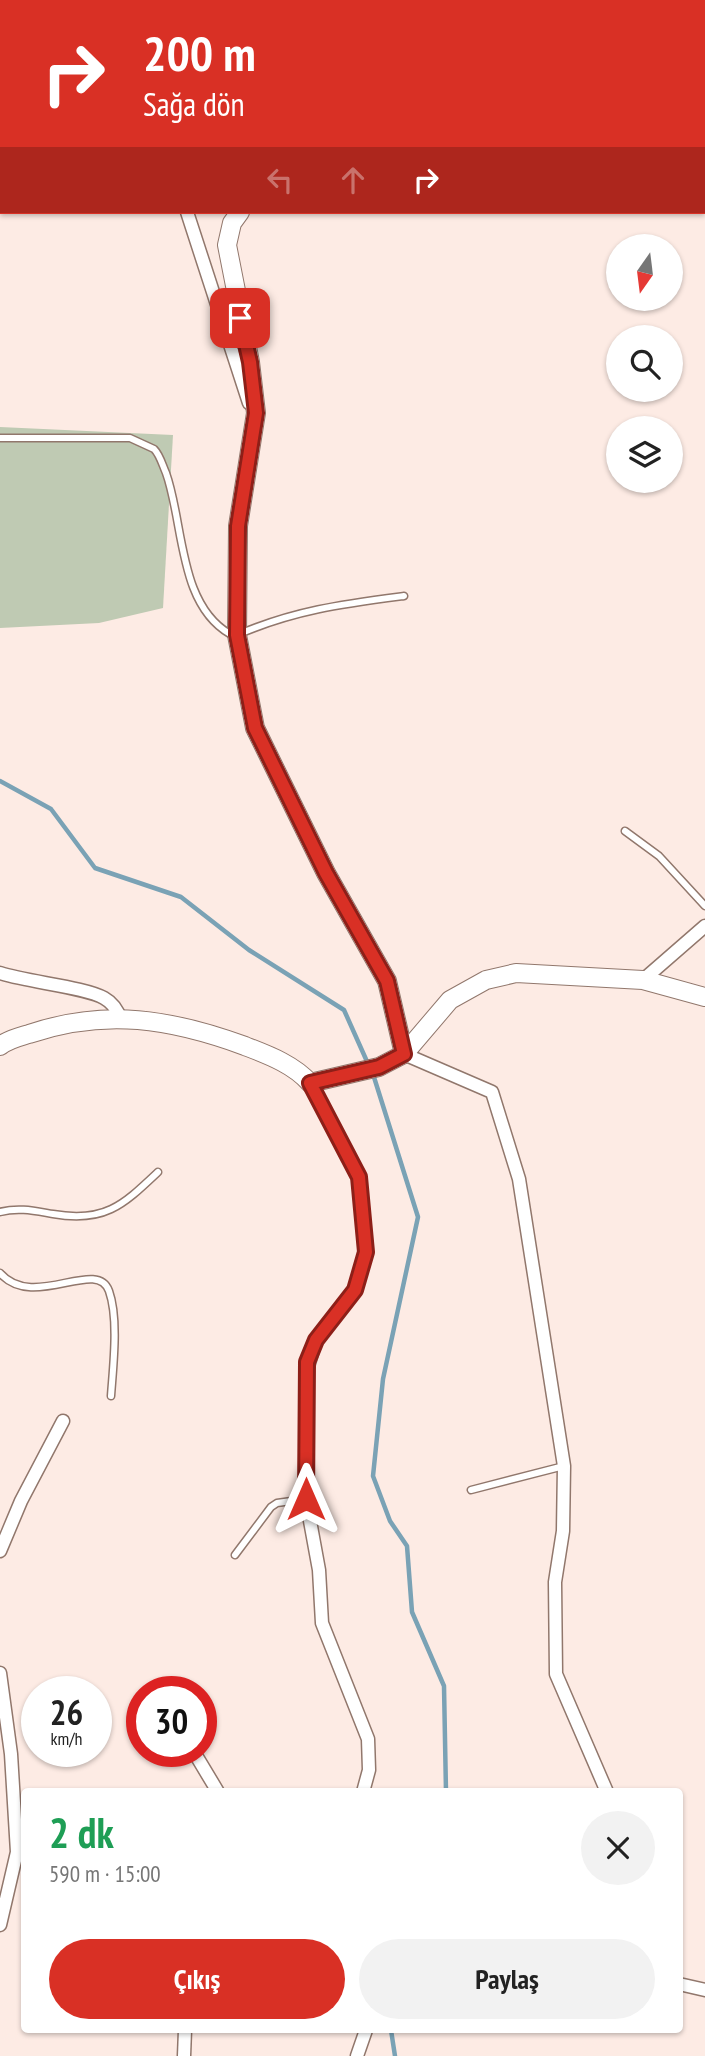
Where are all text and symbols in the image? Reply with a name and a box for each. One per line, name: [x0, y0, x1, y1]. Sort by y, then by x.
text: 200 m: [143, 21, 256, 85]
icon: right: [28, 28, 119, 119]
text: Sağa dön: [143, 83, 245, 125]
icon: left: [261, 161, 299, 199]
icon: ahead: [334, 161, 372, 199]
icon: right: [407, 161, 445, 199]
north arrow: [606, 234, 682, 312]
map controls: [606, 234, 683, 493]
pin: [210, 288, 270, 348]
icon: arrive: [221, 299, 259, 337]
button: search: [606, 325, 683, 402]
button: layers: [606, 416, 683, 493]
position arrow: [269, 1462, 343, 1536]
speed limit sign: 30: [126, 1676, 217, 1767]
text: 26: [50, 1689, 83, 1735]
text: km/h: [51, 1727, 82, 1750]
text: 2 dk: [49, 1805, 114, 1860]
button: close: [581, 1811, 655, 1885]
text: 590 m · 15:00: [49, 1859, 161, 1888]
button: Çıkış: [49, 1939, 345, 2019]
button: Paylaş: [359, 1939, 655, 2019]

